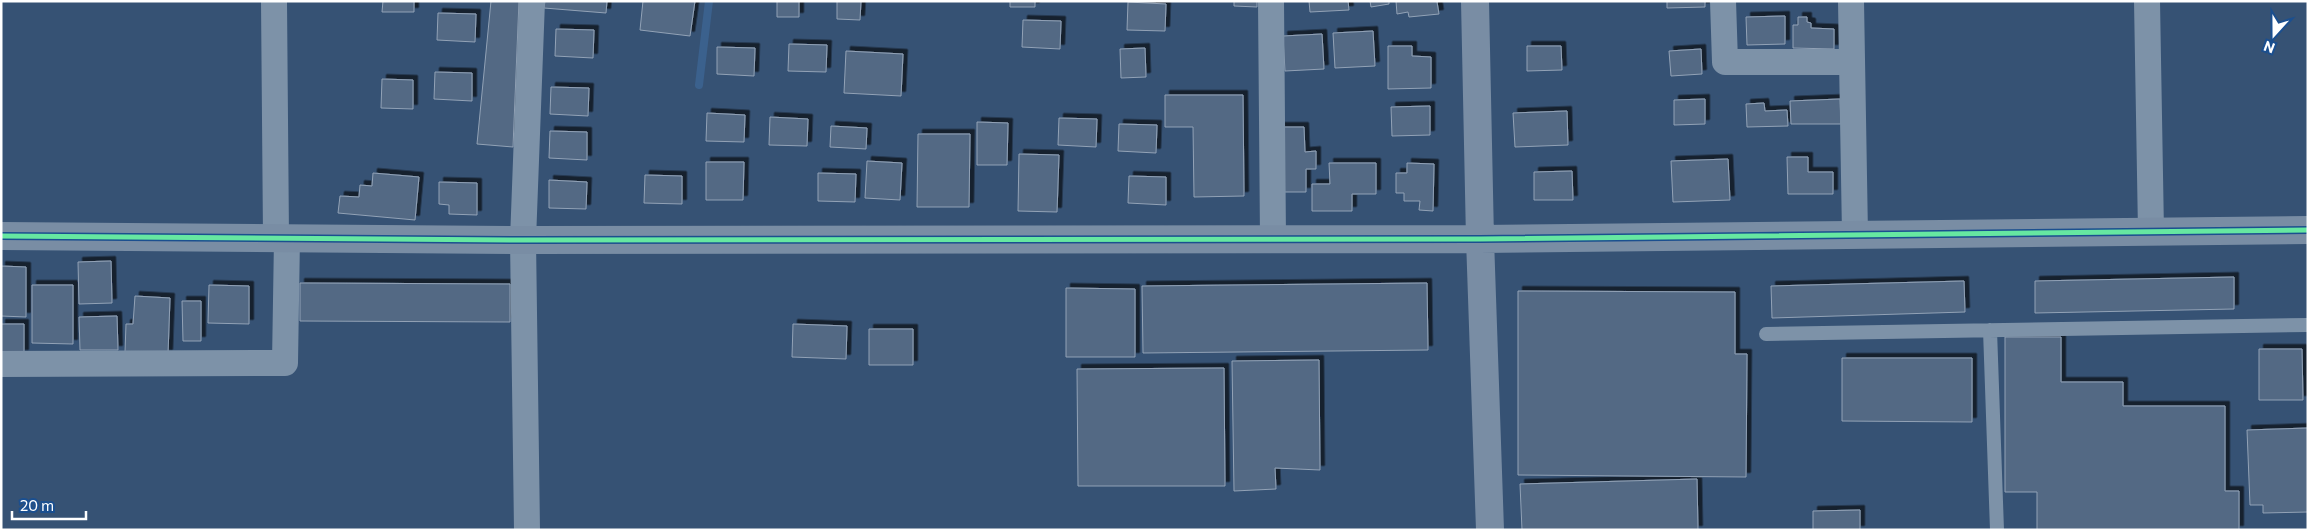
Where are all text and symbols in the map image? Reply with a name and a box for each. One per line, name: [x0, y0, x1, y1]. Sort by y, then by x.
north arrow: [2249, 10, 2299, 60]
text: N: [2261, 38, 2277, 57]
scale bar: [12, 488, 86, 520]
text: 20 m: [20, 496, 54, 514]

